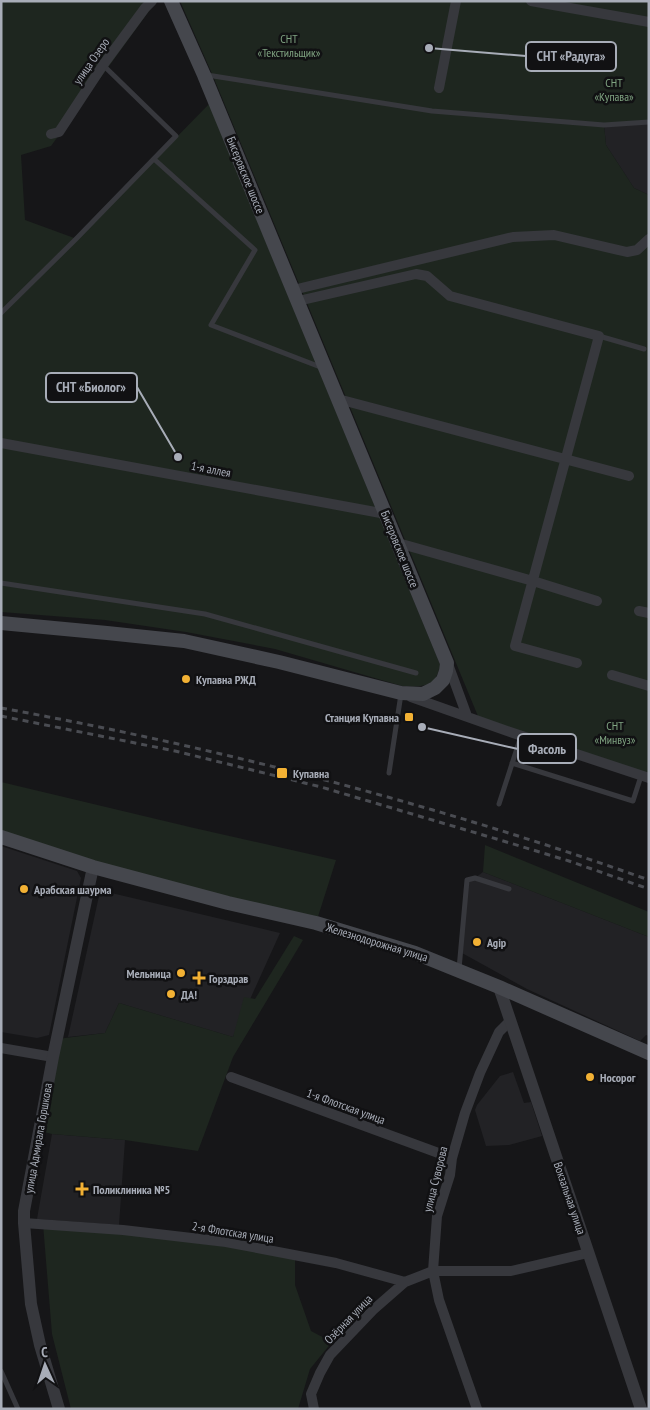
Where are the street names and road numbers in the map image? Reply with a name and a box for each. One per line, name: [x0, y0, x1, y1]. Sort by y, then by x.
street label: улица Озеро: [70, 35, 112, 87]
street label: Бисеровское шоссе: [224, 134, 268, 216]
street label: 1-я аллея: [190, 458, 233, 480]
street label: Бисеровское шоссе: [378, 508, 422, 590]
street label: Железнодорожная улица: [323, 919, 430, 965]
street label: улица Адмирала Горшкова: [21, 1082, 55, 1194]
street label: 1-я Флотская улица: [305, 1085, 387, 1127]
street label: улица Суворова: [420, 1144, 450, 1213]
street label: Вокзальная улица: [551, 1160, 589, 1236]
street label: 2-я Флотская улица: [191, 1218, 275, 1246]
street label: Озёрная улица: [321, 1291, 375, 1347]

